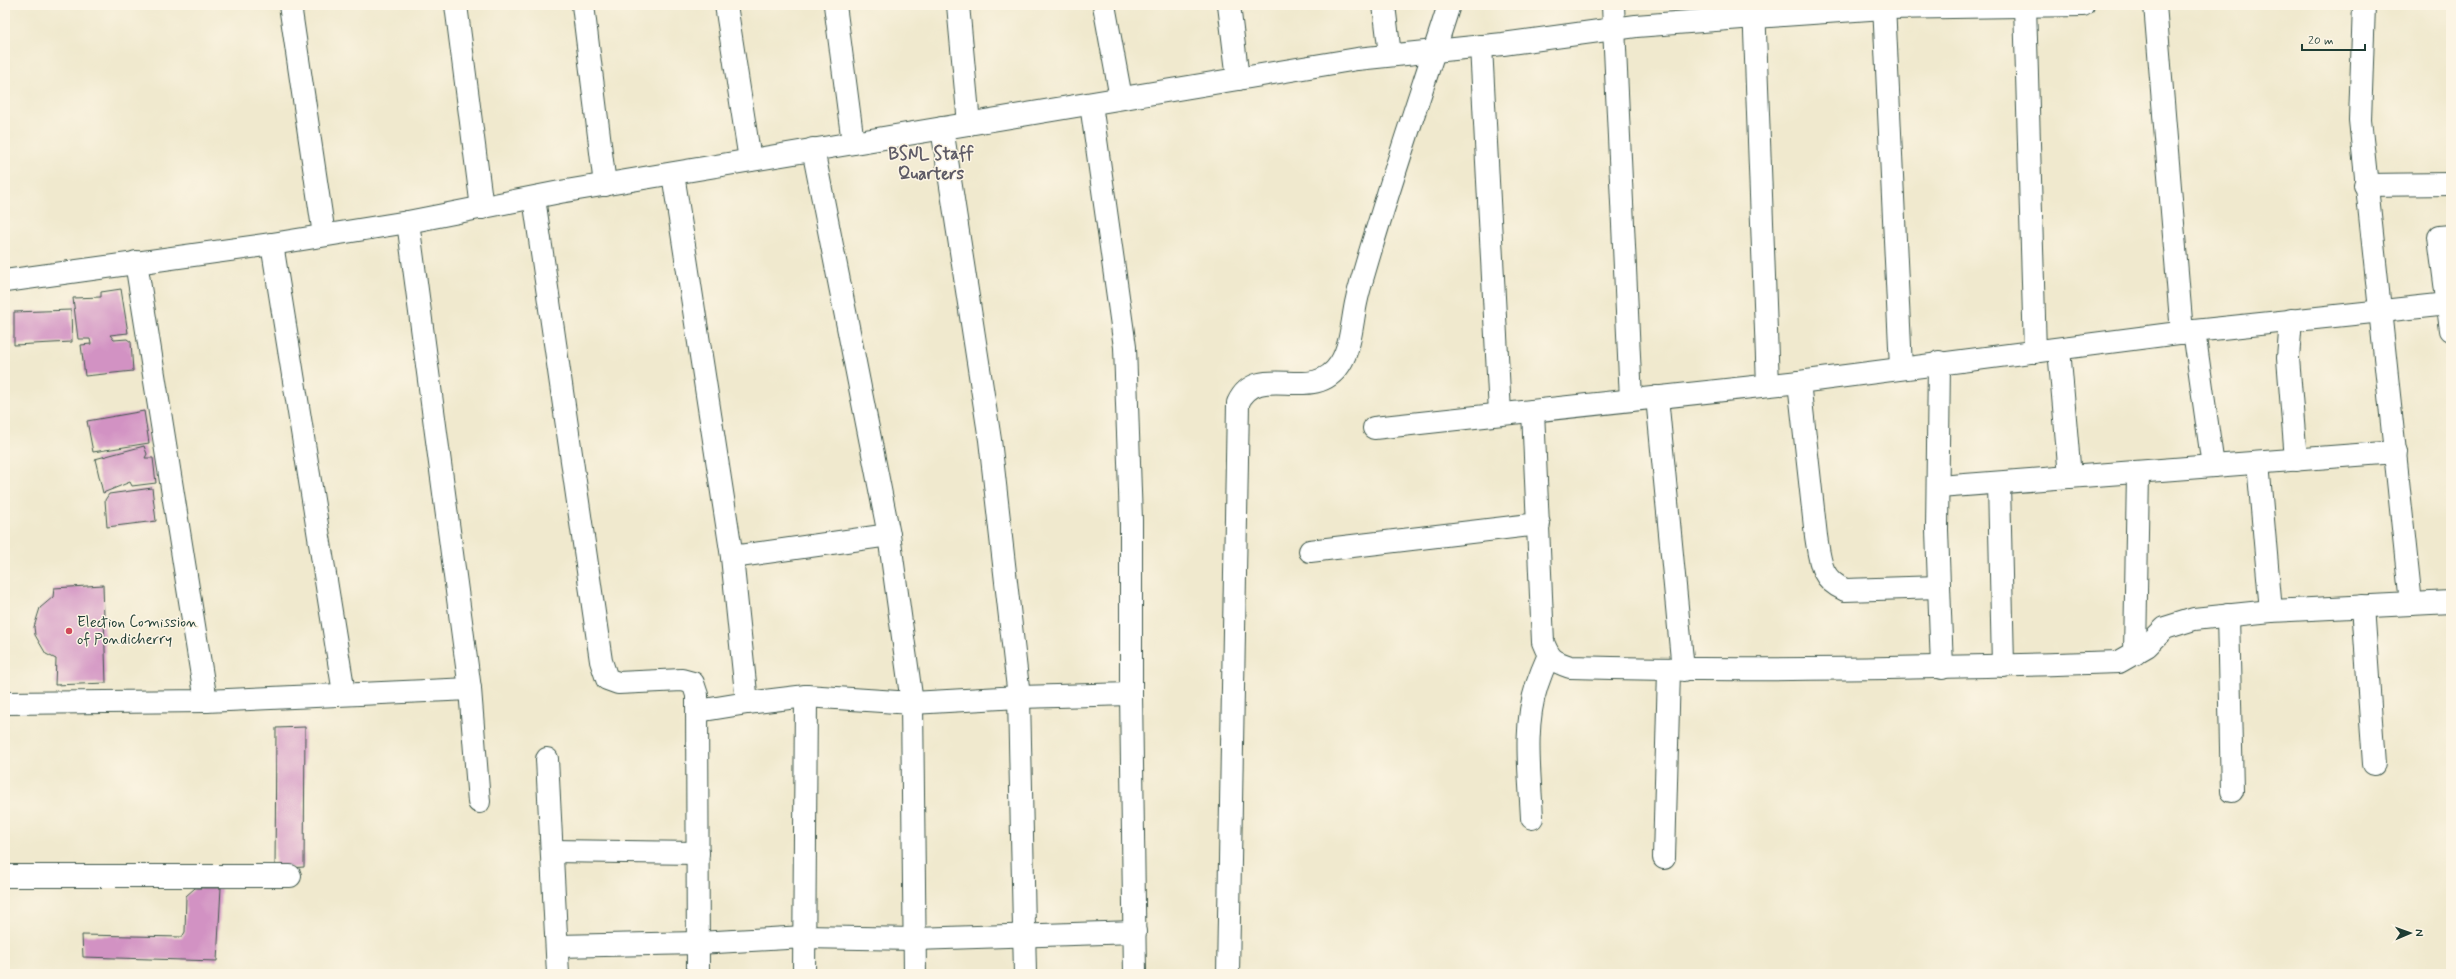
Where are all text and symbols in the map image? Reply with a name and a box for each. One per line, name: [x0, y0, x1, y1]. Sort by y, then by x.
scale bar: [2302, 26, 2365, 52]
text: 20 m: [2308, 33, 2334, 49]
district label: BSNL Staff Quarters: [888, 143, 974, 185]
place label: Election Comission of Pondicherry: [77, 613, 198, 650]
marker: Election Comission of Pondicherry: [64, 626, 74, 636]
north arrow: [2390, 913, 2430, 953]
text: N: [2412, 929, 2426, 937]

